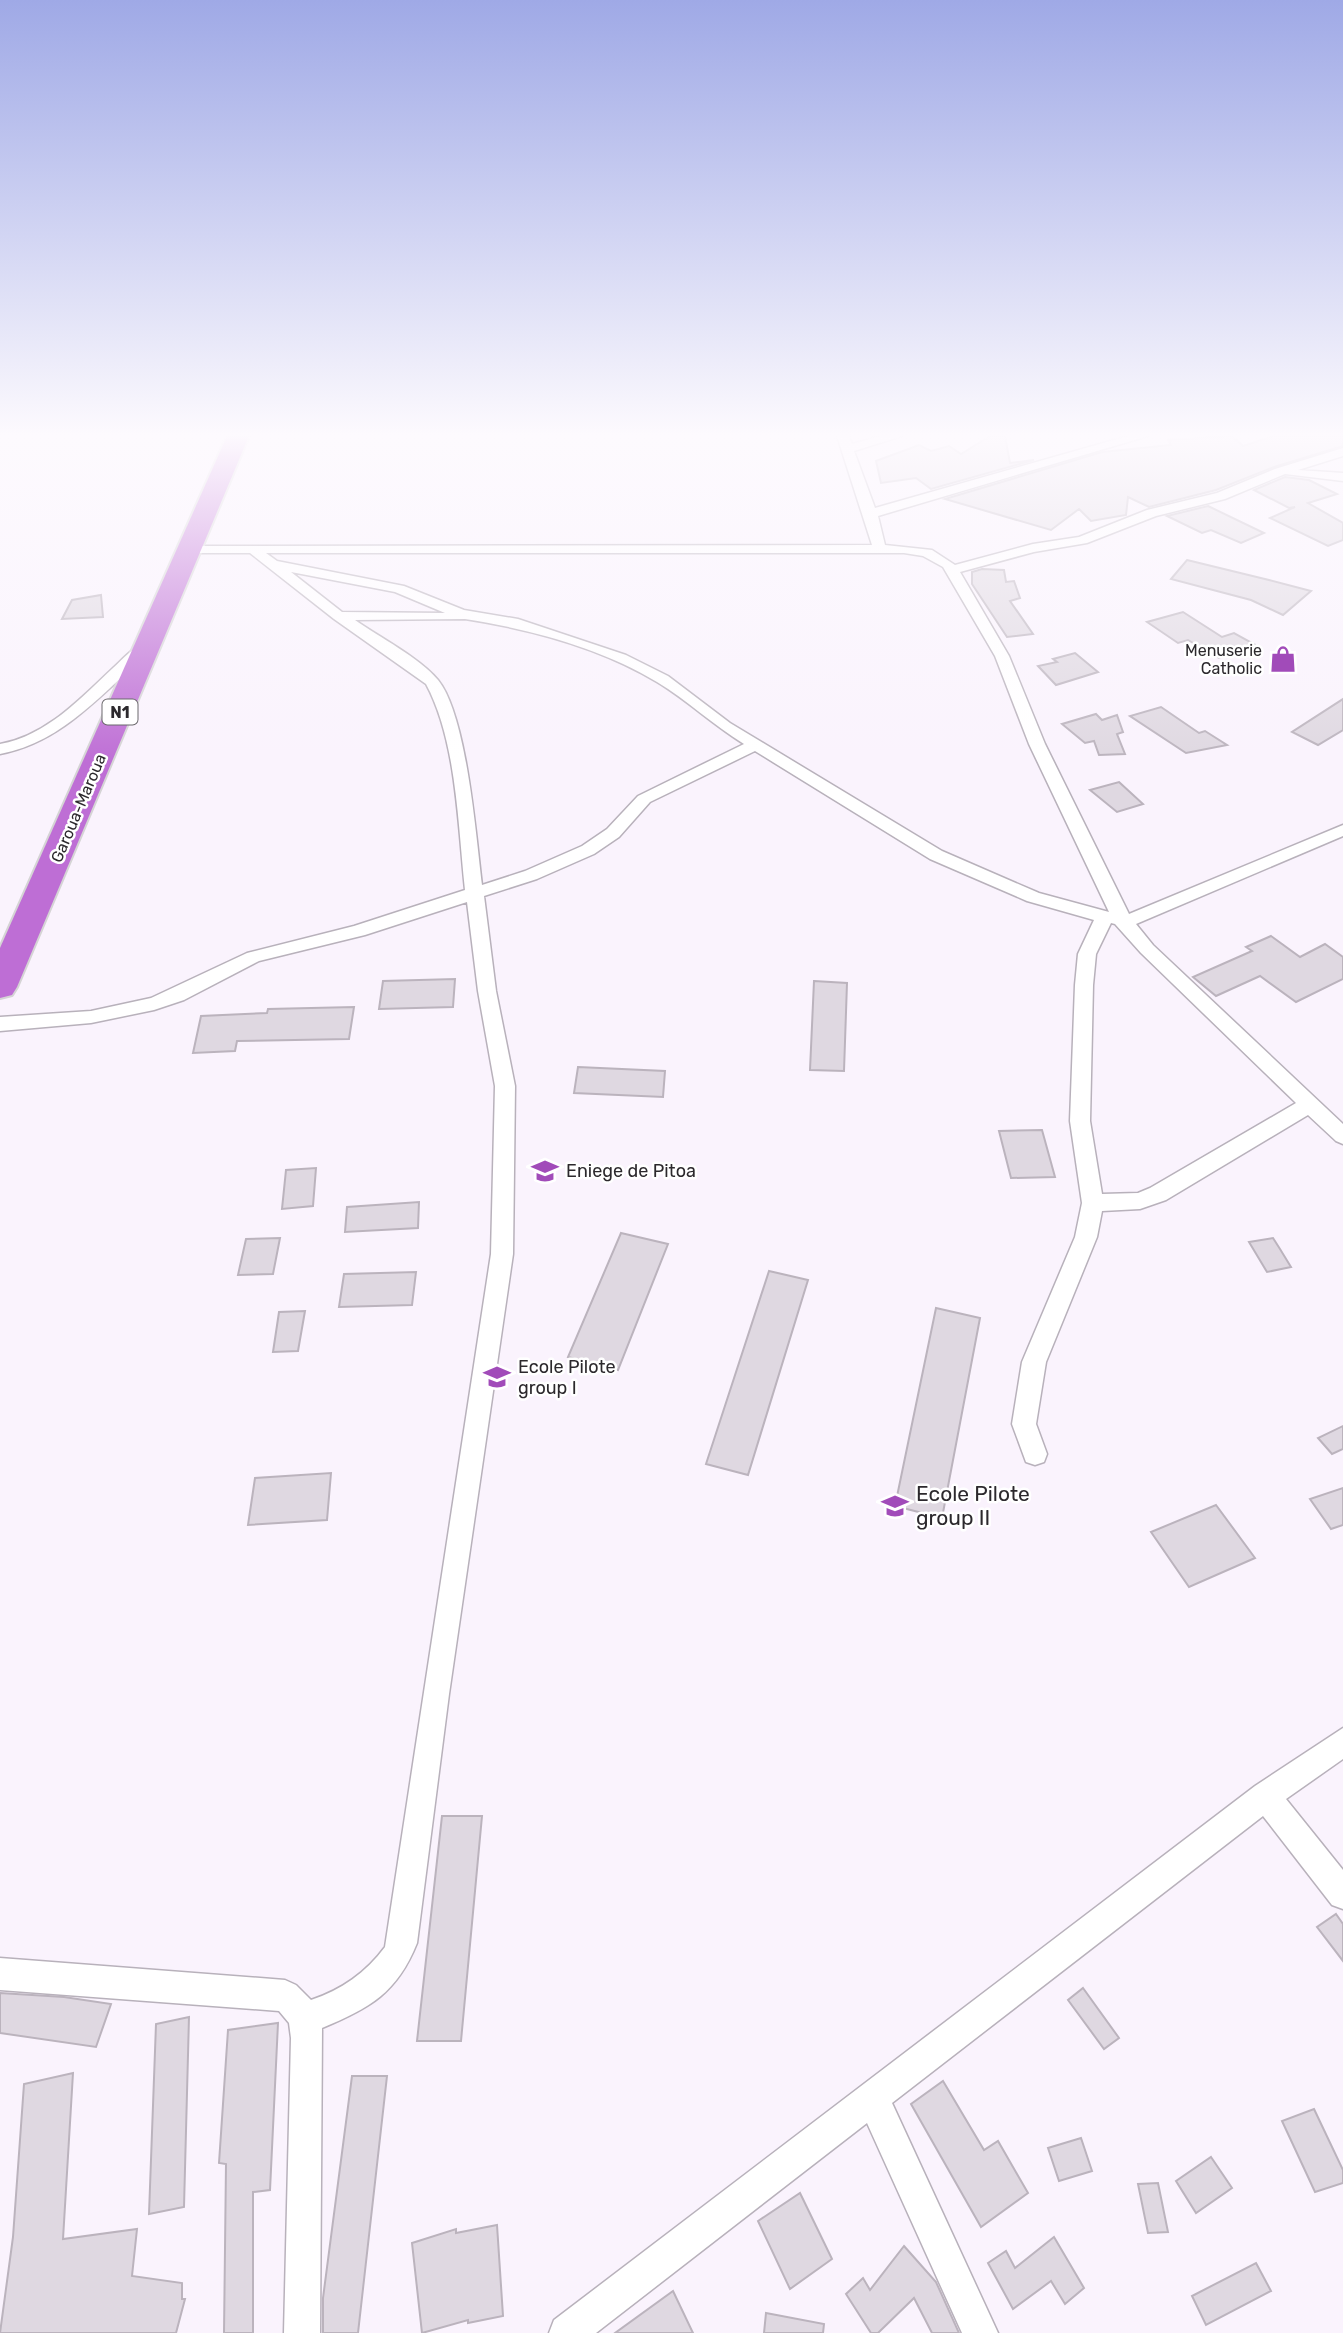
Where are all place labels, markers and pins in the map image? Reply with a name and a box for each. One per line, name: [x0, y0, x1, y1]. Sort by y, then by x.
place label: Menuserie Catholic: [1185, 641, 1262, 678]
shop icon: Menuserie Catholic: [1268, 644, 1298, 674]
school or university icon: Eniege de Pitoa: [530, 1156, 560, 1186]
place label: Eniege de Pitoa: [566, 1160, 696, 1182]
place label: Ecole Pilote group I: [518, 1356, 616, 1399]
school or university icon: Ecole Pilote group I: [482, 1362, 512, 1392]
place label: Ecole Pilote group II: [916, 1481, 1030, 1530]
school or university icon: Ecole Pilote group II: [880, 1491, 910, 1521]

